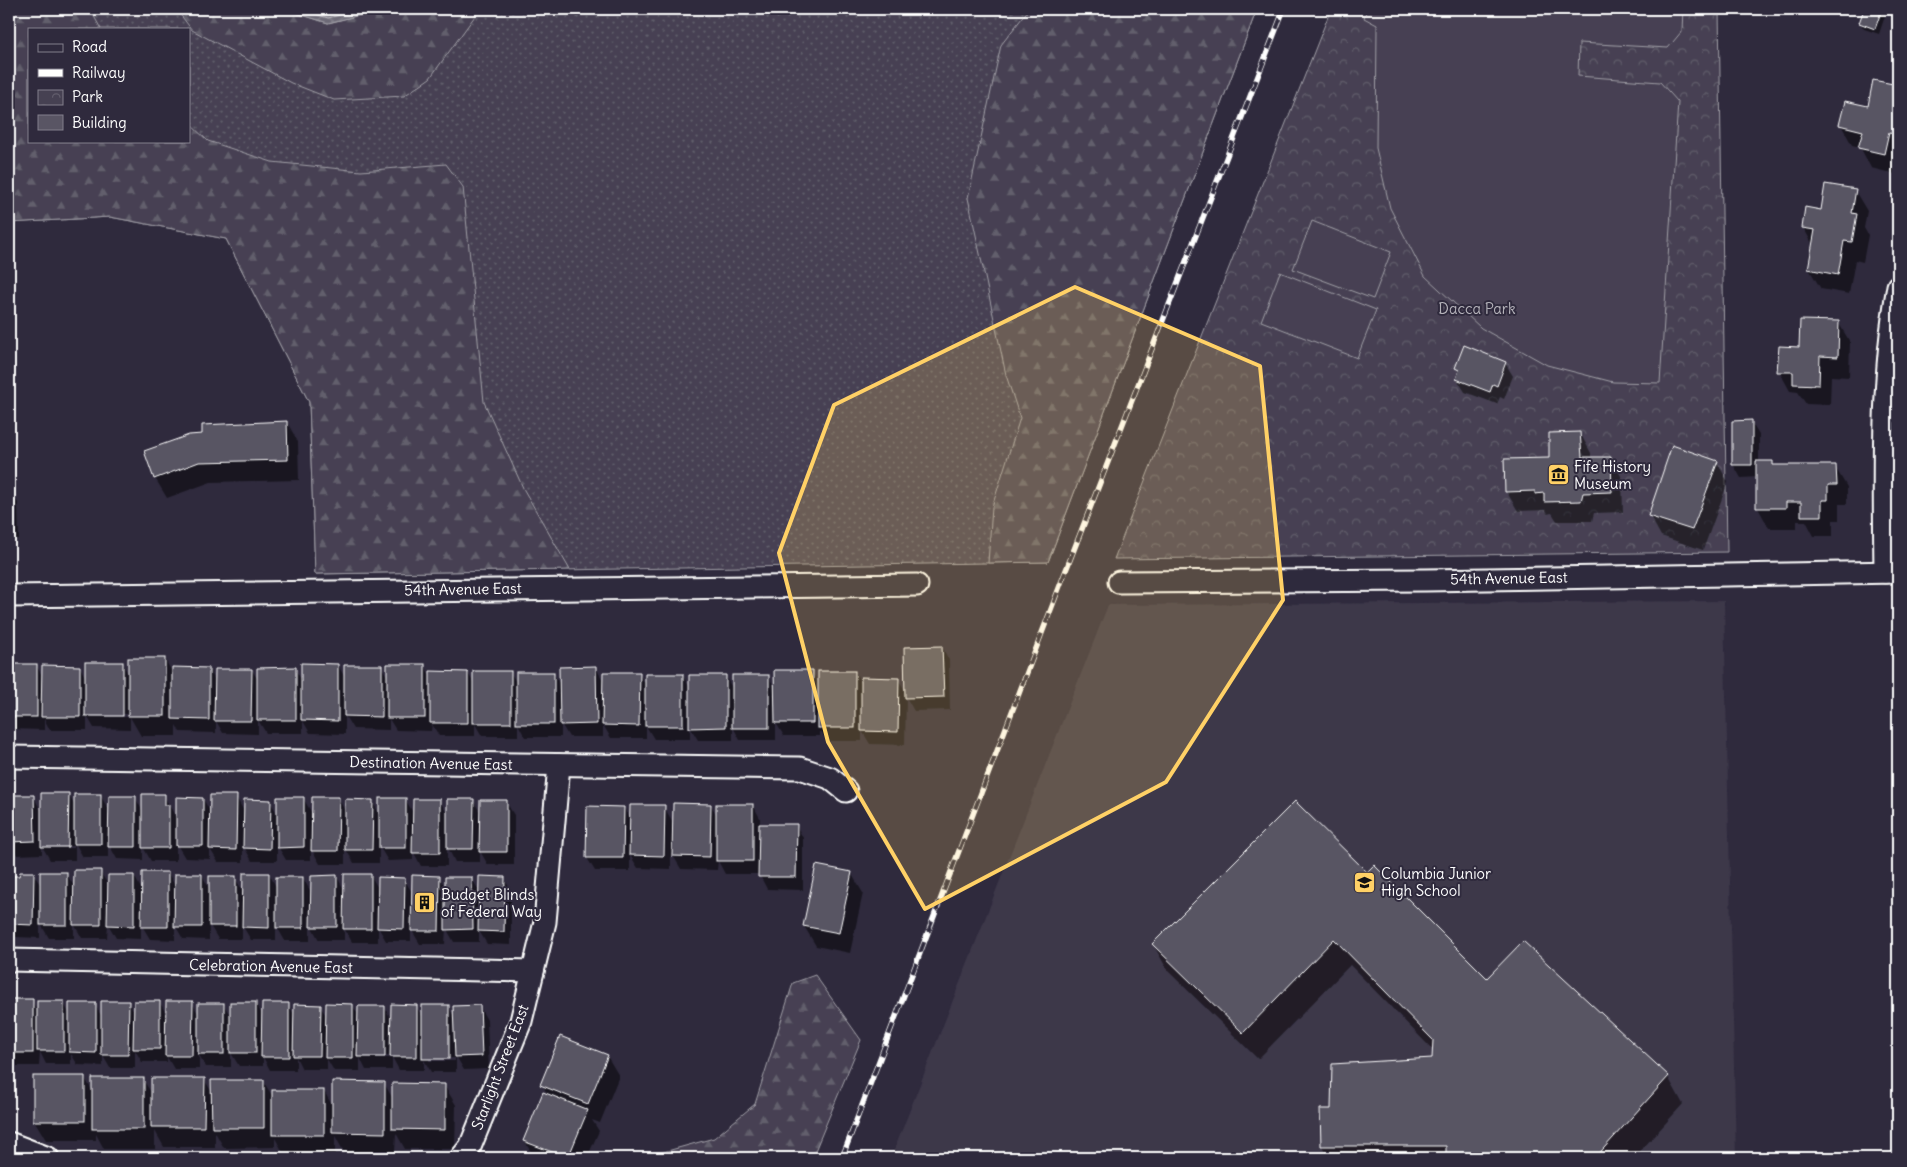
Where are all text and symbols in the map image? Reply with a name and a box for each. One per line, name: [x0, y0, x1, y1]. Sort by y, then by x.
legend: [28, 28, 190, 142]
text: Road: [72, 37, 107, 56]
text: Railway: [72, 63, 126, 82]
text: Park: [72, 87, 103, 106]
text: Building: [72, 113, 127, 132]
park label: Dacca Park: [1438, 299, 1516, 318]
place label: Fife History Museum: [1574, 457, 1651, 493]
museum icon: Fife History Museum: [1546, 463, 1570, 487]
street label: 54th Avenue East: [1450, 567, 1568, 589]
street label: 54th Avenue East: [404, 578, 522, 600]
street label: Destination Avenue East: [349, 752, 513, 774]
place label: Columbia Junior High School: [1381, 864, 1491, 900]
school or university icon: Columbia Junior High School: [1353, 870, 1377, 894]
place label: Budget Blinds of Federal Way: [441, 885, 542, 921]
building icon: Budget Blinds of Federal Way: [413, 891, 437, 915]
street label: Celebration Avenue East: [189, 955, 353, 977]
street label: Starlight Street East: [467, 1002, 533, 1132]

